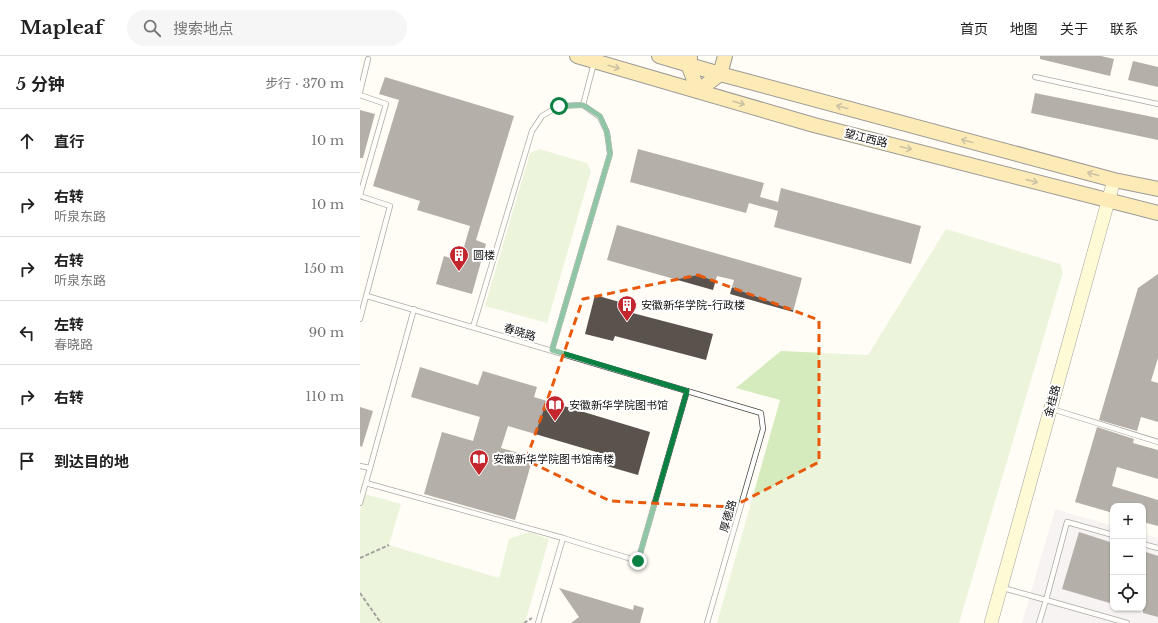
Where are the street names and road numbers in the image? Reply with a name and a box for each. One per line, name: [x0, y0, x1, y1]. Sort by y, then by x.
street label: 望江西路: [843, 126, 889, 150]
street label: 春晓路: [502, 320, 538, 344]
street label: 金桂路: [1041, 383, 1063, 419]
street label: 厚德路: [717, 498, 739, 534]

